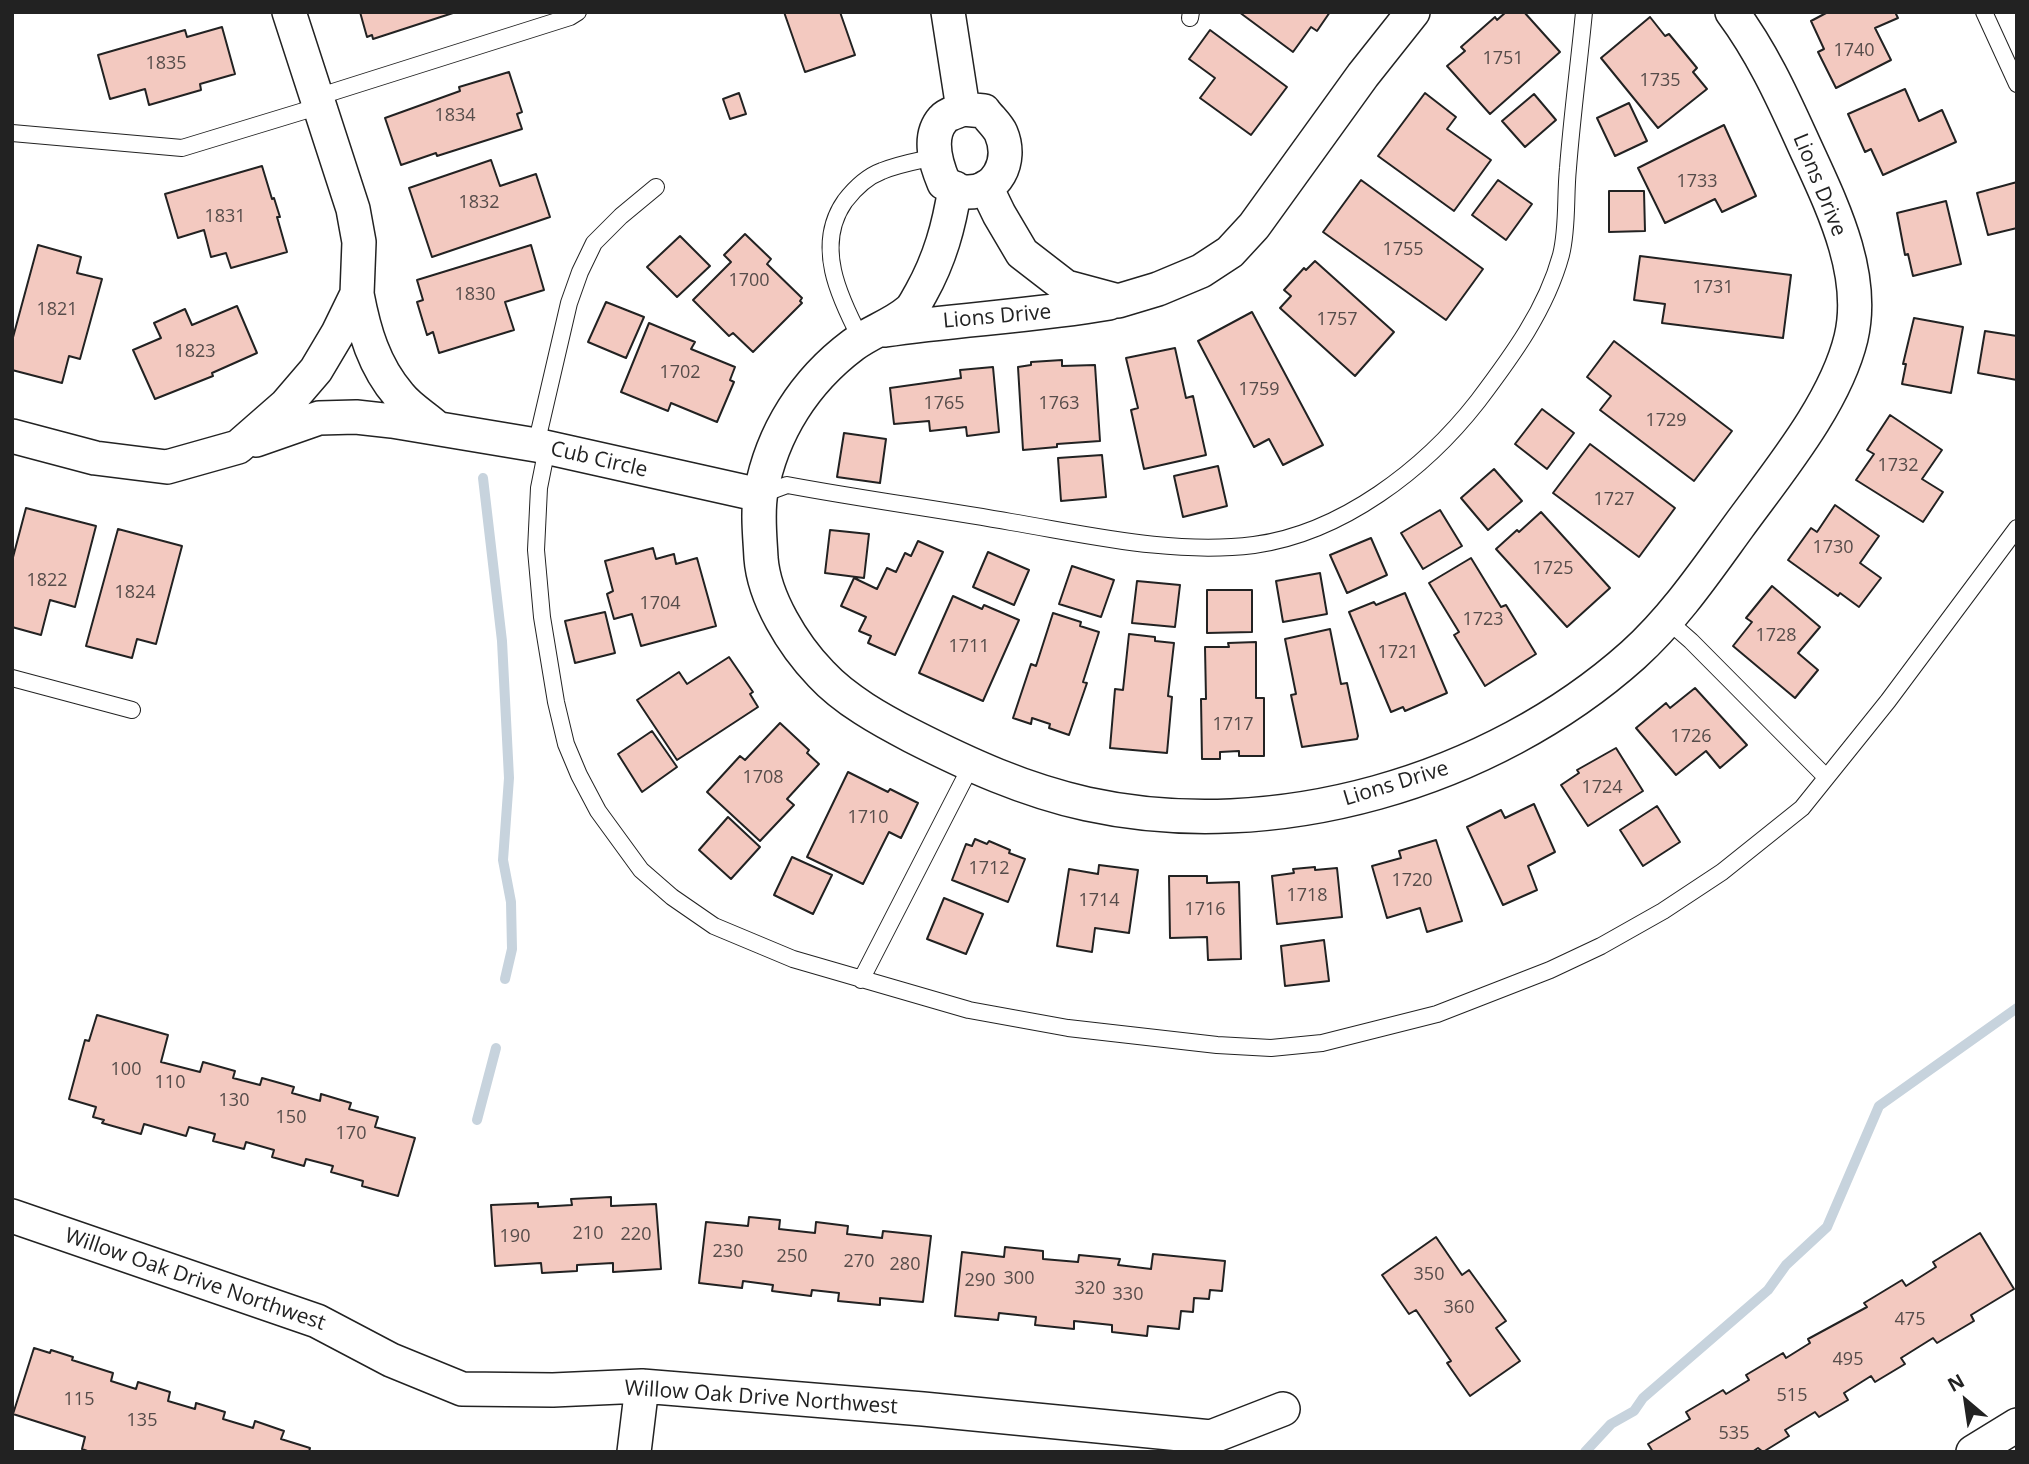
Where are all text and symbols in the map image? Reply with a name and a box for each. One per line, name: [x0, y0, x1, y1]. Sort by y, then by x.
house number: 1740: [1833, 40, 1875, 62]
house number: 1751: [1482, 48, 1524, 70]
house number: 1835: [145, 53, 187, 75]
house number: 1735: [1639, 70, 1681, 92]
house number: 1834: [434, 105, 476, 127]
street label: Lions Drive: [1787, 130, 1851, 240]
house number: 1733: [1676, 171, 1718, 193]
house number: 1832: [458, 192, 500, 214]
house number: 1831: [204, 206, 246, 228]
house number: 1755: [1382, 239, 1424, 261]
house number: 1700: [728, 270, 770, 292]
house number: 1731: [1692, 277, 1734, 299]
house number: 1830: [454, 284, 496, 306]
house number: 1821: [36, 299, 78, 321]
street label: Lions Drive: [942, 300, 1052, 334]
house number: 1757: [1316, 309, 1358, 331]
house number: 1823: [174, 341, 216, 363]
house number: 1702: [659, 362, 701, 384]
house number: 1759: [1238, 379, 1280, 401]
house number: 1765: [923, 393, 965, 415]
house number: 1763: [1038, 393, 1080, 415]
house number: 1729: [1645, 410, 1687, 432]
street label: Cub Circle: [548, 437, 650, 483]
house number: 1732: [1877, 455, 1919, 477]
house number: 1727: [1593, 489, 1635, 511]
house number: 1730: [1812, 537, 1854, 559]
house number: 1725: [1532, 558, 1574, 580]
house number: 1822: [26, 570, 68, 592]
house number: 1824: [114, 582, 156, 604]
house number: 1704: [639, 593, 681, 615]
house number: 1723: [1462, 609, 1504, 631]
house number: 1728: [1755, 625, 1797, 647]
house number: 1711: [948, 636, 990, 658]
house number: 1721: [1377, 642, 1419, 664]
house number: 1717: [1212, 714, 1254, 736]
house number: 1726: [1670, 726, 1712, 748]
street label: Lions Drive: [1340, 756, 1452, 812]
house number: 1708: [742, 767, 784, 789]
house number: 1724: [1581, 777, 1623, 799]
house number: 1710: [847, 807, 889, 829]
house number: 1712: [968, 858, 1010, 880]
house number: 1720: [1391, 870, 1433, 892]
house number: 1718: [1286, 885, 1328, 907]
house number: 1714: [1078, 890, 1120, 912]
house number: 1716: [1184, 899, 1226, 921]
house number: 100: [111, 1059, 141, 1081]
house number: 110: [155, 1072, 185, 1094]
house number: 130: [219, 1090, 249, 1112]
house number: 150: [276, 1107, 306, 1129]
house number: 170: [336, 1123, 366, 1145]
street label: Willow Oak Drive Northwest: [61, 1223, 329, 1337]
house number: 210: [573, 1223, 603, 1245]
house number: 220: [621, 1224, 651, 1246]
house number: 190: [500, 1226, 530, 1248]
house number: 230: [713, 1241, 743, 1263]
house number: 250: [777, 1246, 807, 1268]
house number: 270: [844, 1251, 874, 1273]
house number: 280: [890, 1254, 920, 1276]
house number: 350: [1414, 1264, 1444, 1286]
house number: 300: [1004, 1268, 1034, 1290]
house number: 290: [965, 1270, 995, 1292]
house number: 320: [1075, 1278, 1105, 1300]
house number: 330: [1113, 1284, 1143, 1306]
house number: 360: [1444, 1297, 1474, 1319]
house number: 475: [1895, 1309, 1925, 1331]
house number: 495: [1833, 1349, 1863, 1371]
north arrow: [1931, 1366, 2001, 1436]
text: N: [1943, 1368, 1969, 1398]
street label: Willow Oak Drive Northwest: [623, 1376, 899, 1420]
house number: 515: [1777, 1385, 1807, 1407]
house number: 115: [64, 1389, 94, 1411]
house number: 135: [127, 1410, 157, 1432]
house number: 535: [1719, 1423, 1749, 1445]

